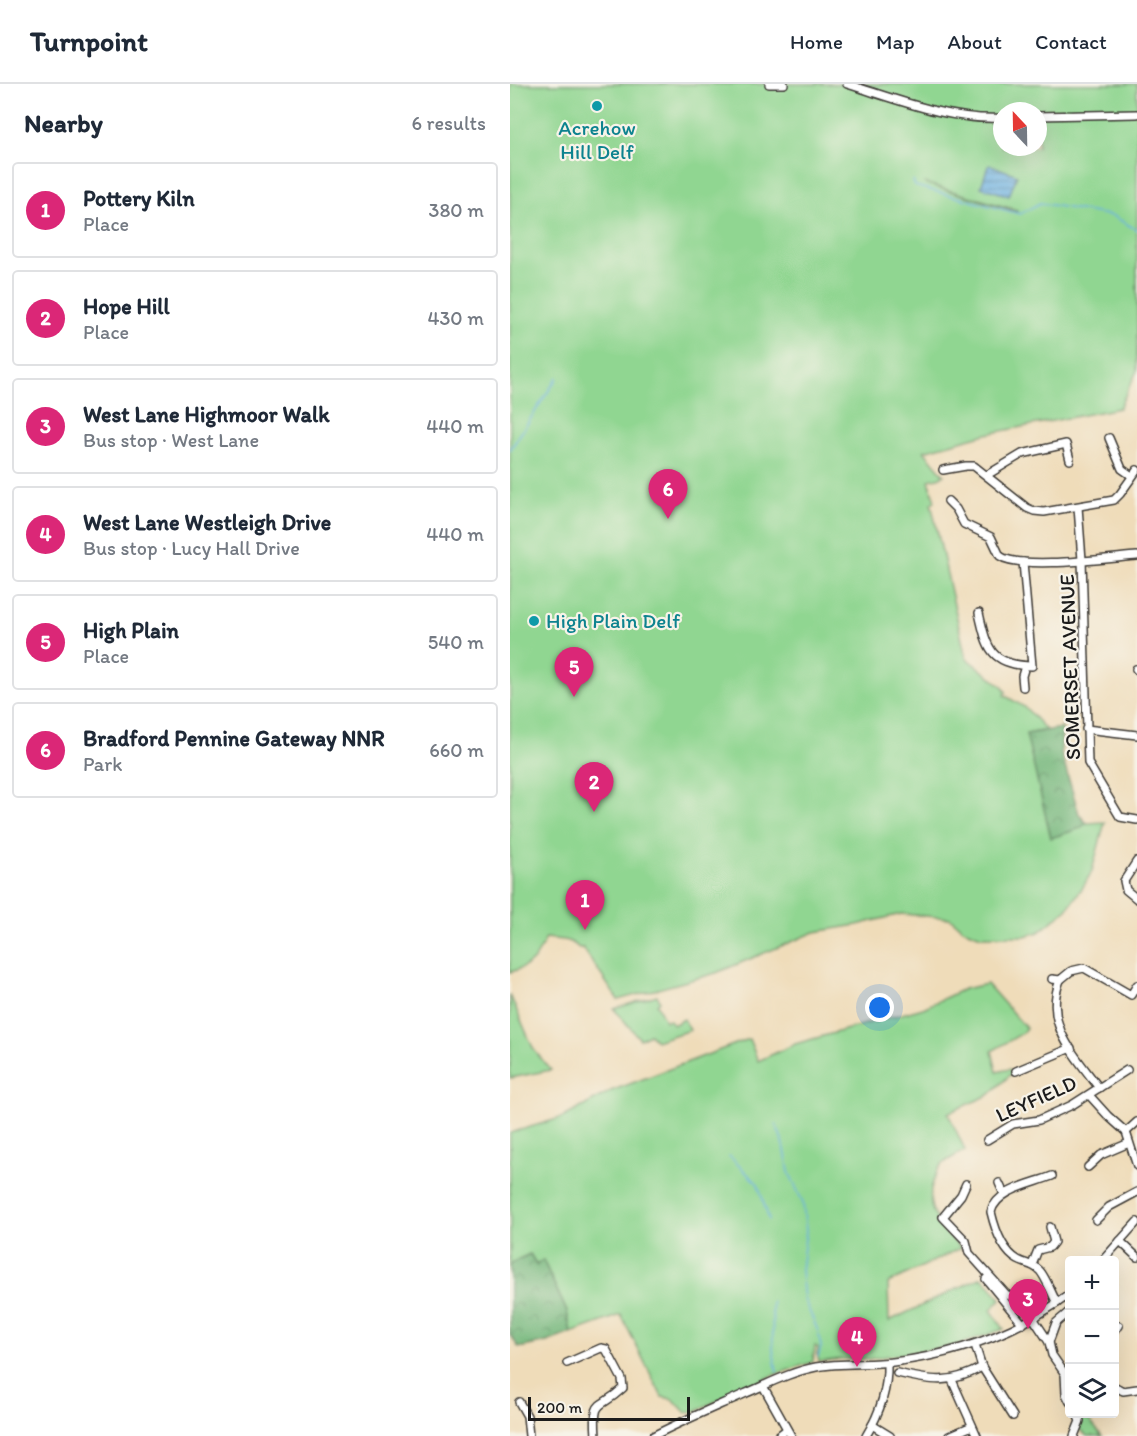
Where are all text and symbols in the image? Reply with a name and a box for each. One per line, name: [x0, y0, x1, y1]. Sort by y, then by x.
text: Turnpoint: [30, 24, 148, 58]
text: Home: [790, 29, 843, 54]
text: Map: [876, 29, 915, 54]
text: About: [948, 29, 1002, 54]
text: Contact: [1035, 29, 1107, 54]
marker: Acrehow Hill Delf: [590, 99, 604, 113]
north arrow: [993, 102, 1047, 156]
text: Nearby: [24, 107, 103, 139]
text: 6 results: [412, 111, 486, 135]
place label: Acrehow Hill Delf: [558, 115, 636, 164]
text: Pottery Kiln: [83, 185, 195, 212]
text: 1: [41, 198, 50, 222]
text: 380 m: [429, 198, 484, 222]
text: Place: [83, 212, 129, 236]
text: Hope Hill: [83, 293, 170, 320]
text: 2: [40, 306, 51, 330]
text: 430 m: [427, 306, 484, 330]
text: Place: [83, 320, 129, 344]
text: West Lane Highmoor Walk: [83, 401, 330, 428]
text: 3: [40, 414, 51, 438]
text: 440 m: [426, 414, 484, 438]
text: Bus stop · West Lane: [83, 428, 259, 452]
pin: 6: [648, 470, 688, 519]
text: West Lane Westleigh Drive: [83, 509, 331, 536]
text: 4: [39, 522, 52, 546]
text: 440 m: [426, 522, 484, 546]
text: Bus stop · Lucy Hall Drive: [83, 536, 300, 560]
street label: SOMERSET AVENUE: [1054, 574, 1085, 760]
place label: High Plain Delf: [546, 608, 680, 633]
marker: High Plain Delf: [527, 614, 541, 628]
text: High Plain: [83, 617, 179, 644]
text: 5: [40, 630, 51, 654]
text: 540 m: [428, 630, 484, 654]
text: Place: [83, 644, 129, 668]
pin: 5: [554, 648, 594, 697]
text: Bradford Pennine Gateway NNR: [83, 725, 385, 752]
text: 6: [40, 738, 51, 762]
text: 660 m: [429, 738, 484, 762]
text: Park: [83, 752, 122, 776]
pin: 2: [574, 762, 614, 812]
pin: 1: [566, 880, 604, 930]
your location: [865, 993, 894, 1022]
street label: LEYFIELD: [992, 1070, 1080, 1127]
map controls: [1065, 1256, 1119, 1418]
button: +: [1065, 1256, 1119, 1310]
pin: 3: [1008, 1280, 1048, 1329]
button: −: [1065, 1310, 1119, 1364]
pin: 4: [838, 1318, 876, 1367]
button: layers: [1065, 1364, 1119, 1418]
scale bar: [528, 1394, 690, 1422]
text: 200 m: [537, 1398, 582, 1417]

